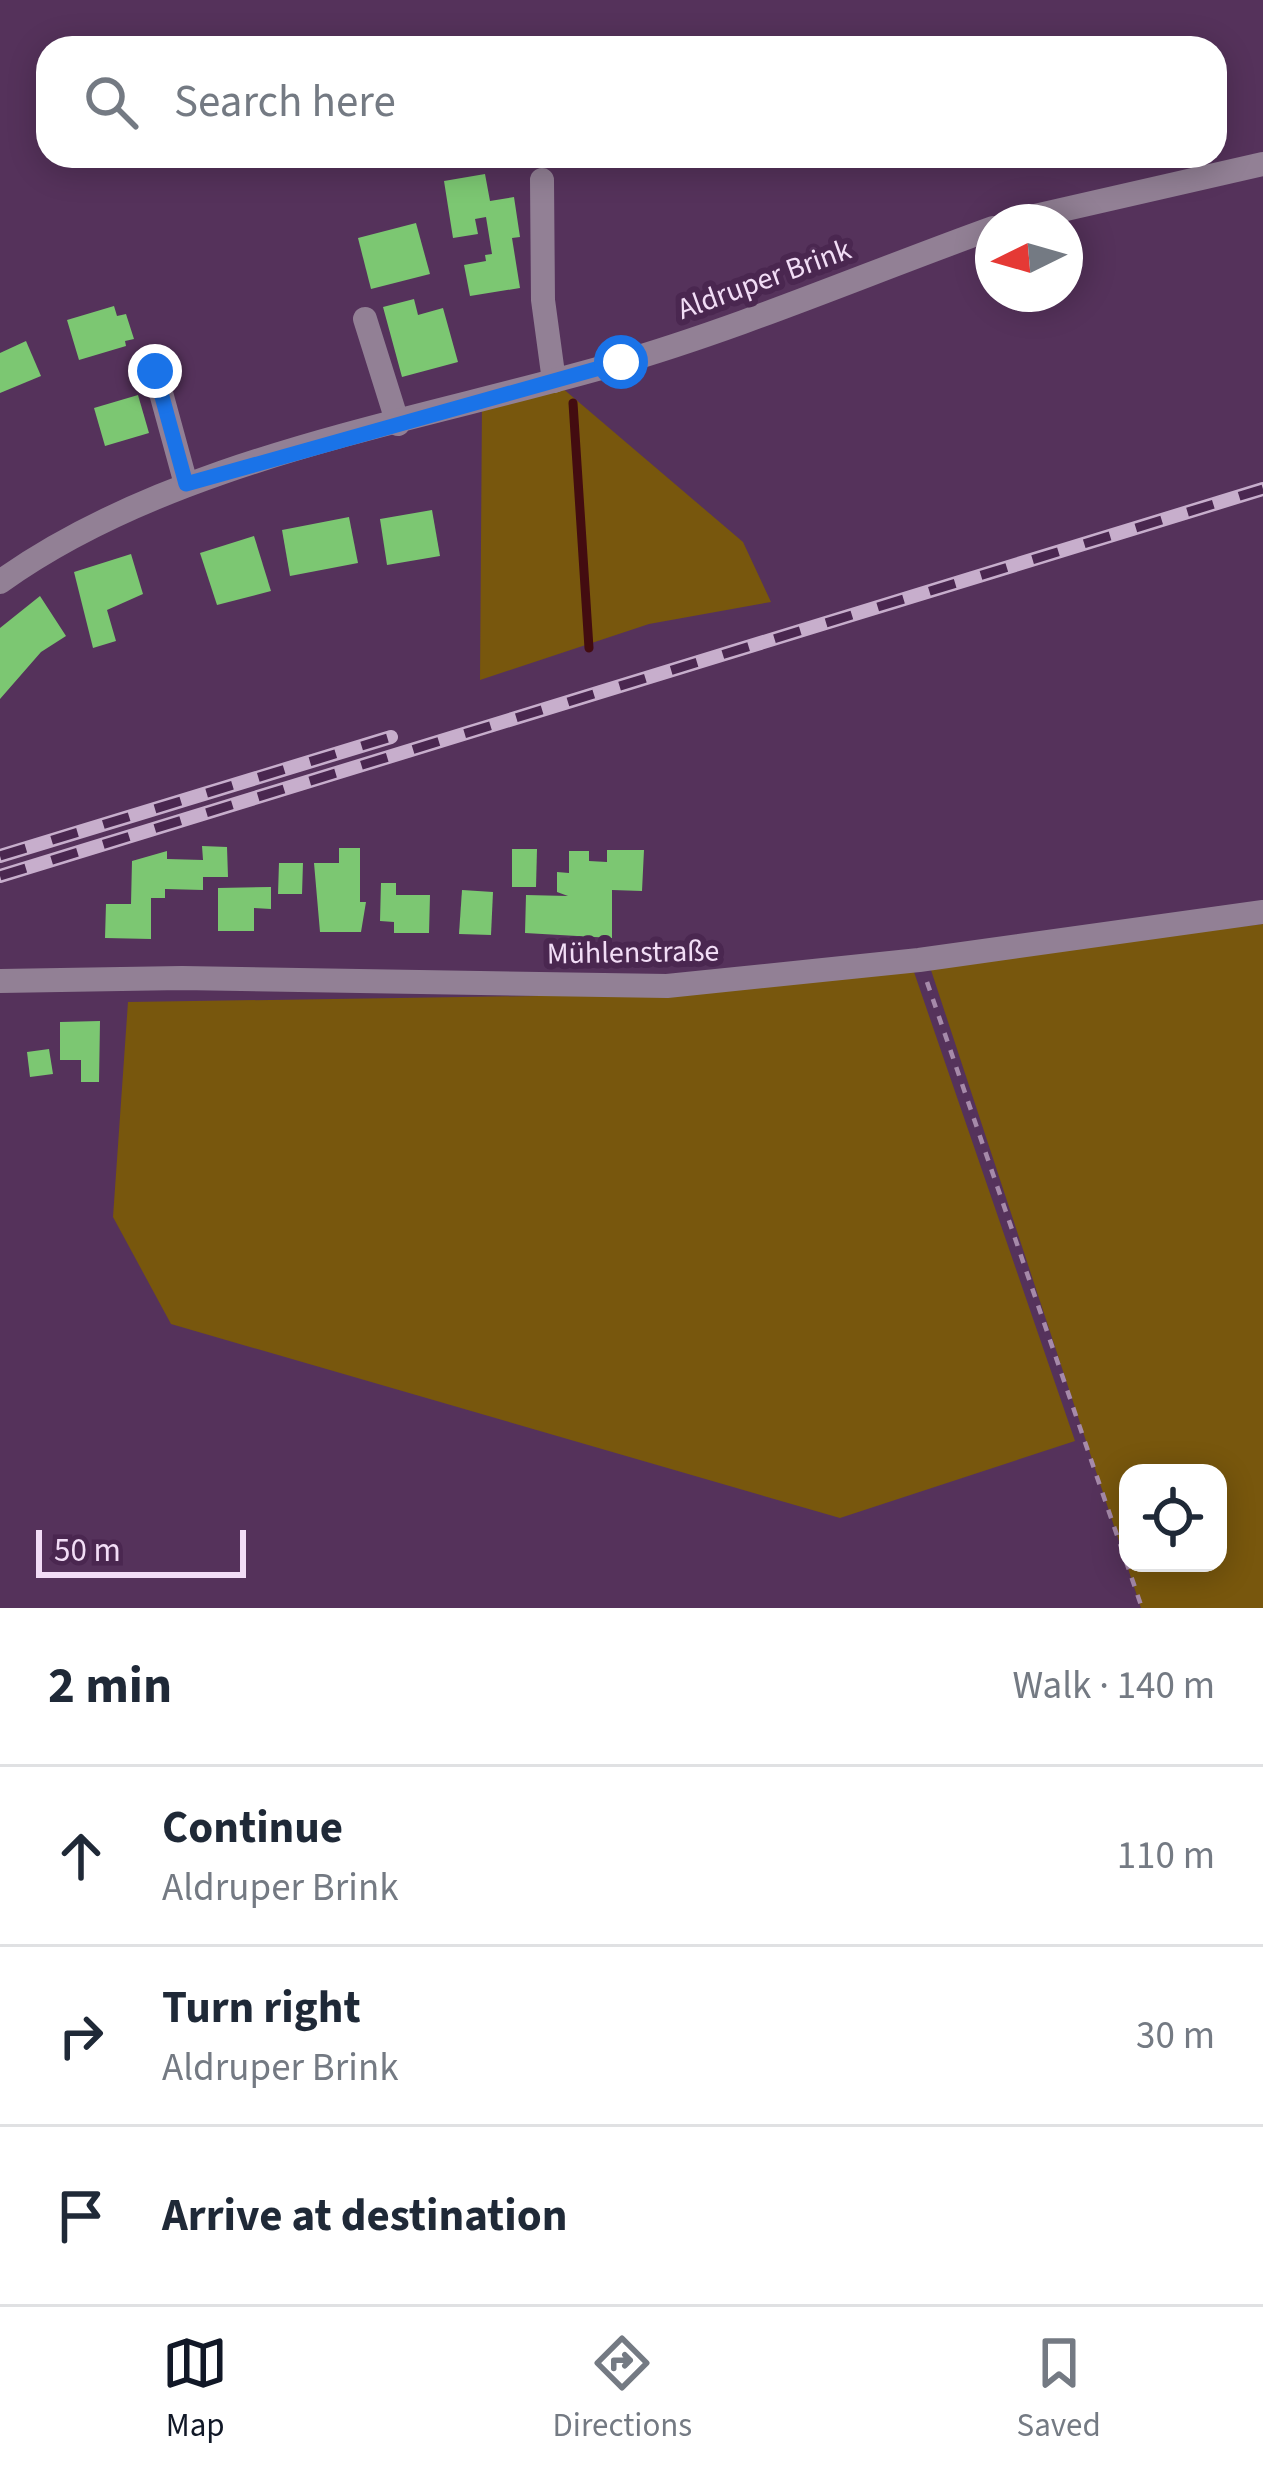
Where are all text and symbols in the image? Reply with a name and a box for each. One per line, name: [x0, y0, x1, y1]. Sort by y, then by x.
search box: [36, 36, 1227, 168]
icon: search: [78, 69, 144, 135]
text: Search here: [174, 70, 396, 134]
north arrow: [975, 204, 1083, 312]
street label: Aldruper Brink: [671, 228, 857, 331]
route start: [594, 335, 648, 389]
route end: [128, 344, 182, 398]
street label: Mühlenstraße: [546, 929, 720, 976]
map controls: [1119, 1464, 1227, 1572]
button: locate: [1119, 1464, 1227, 1572]
scale bar: [36, 1524, 246, 1577]
text: 50 m: [54, 1527, 121, 1574]
text: 2 min: [48, 1650, 172, 1722]
text: Walk · 140 m: [1012, 1658, 1215, 1714]
text: Continue: [162, 1796, 343, 1860]
icon: ahead: [48, 1823, 114, 1889]
text: 110 m: [1117, 1828, 1215, 1884]
text: Aldruper Brink: [162, 1860, 399, 1916]
text: Turn right: [162, 1976, 361, 2040]
icon: right: [48, 2003, 114, 2069]
text: 30 m: [1136, 2008, 1215, 2064]
text: Aldruper Brink: [162, 2040, 399, 2096]
icon: arrive: [48, 2183, 114, 2249]
text: Arrive at destination: [162, 2184, 567, 2248]
tab: Map: [162, 2330, 228, 2449]
tab: Directions: [553, 2330, 692, 2449]
tab: Saved: [1017, 2330, 1101, 2449]

